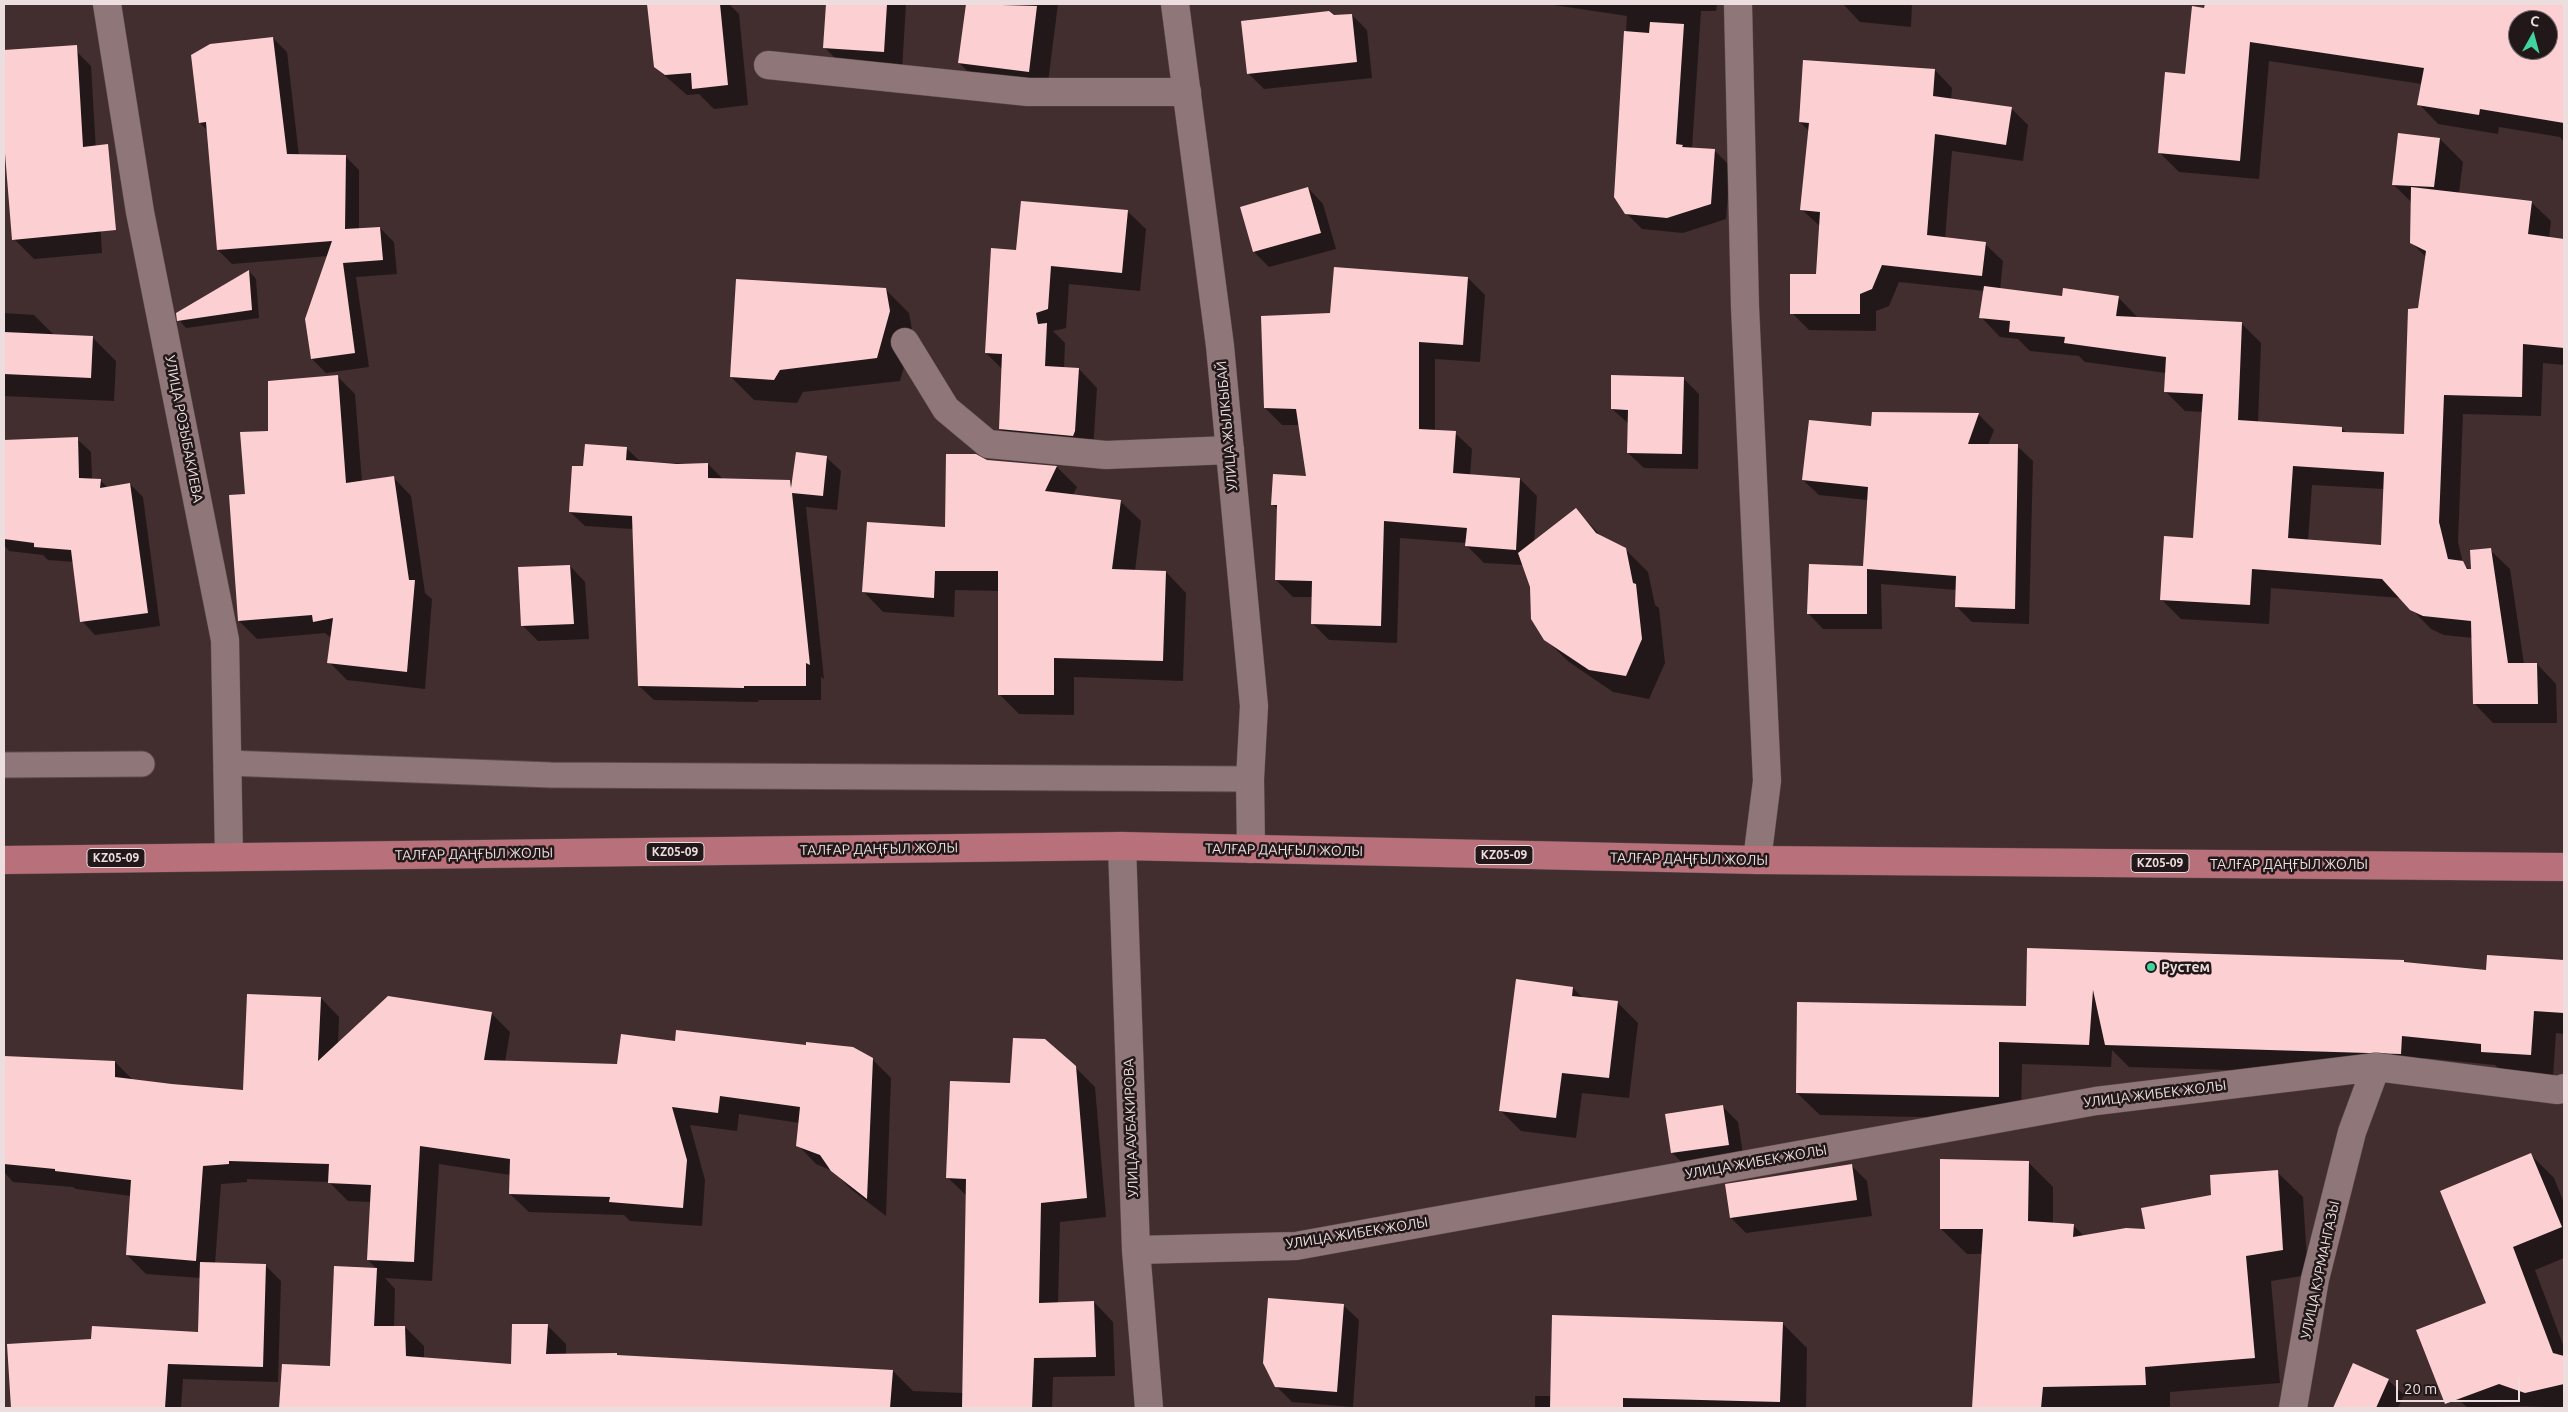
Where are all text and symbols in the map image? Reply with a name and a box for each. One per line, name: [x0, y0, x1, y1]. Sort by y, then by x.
north arrow: [2508, 10, 2558, 60]
text: С: [2529, 13, 2540, 30]
street label: УЛИЦА РОЗЫБАКИЕВА: [161, 354, 207, 504]
street label: УЛИЦА ЖЫЛКЫБАЙ: [1213, 360, 1241, 492]
street label: ТАЛҒАР ДАҢҒЫЛ ЖОЛЫ: [800, 839, 958, 859]
street label: ТАЛҒАР ДАҢҒЫЛ ЖОЛЫ: [1205, 840, 1363, 860]
road number: KZ05-09: [646, 842, 704, 862]
street label: ТАЛҒАР ДАҢҒЫЛ ЖОЛЫ: [395, 844, 553, 864]
road number: KZ05-09: [1475, 846, 1533, 864]
road number: KZ05-09: [87, 848, 145, 868]
street label: ТАЛҒАР ДАҢҒЫЛ ЖОЛЫ: [1610, 849, 1768, 869]
road number: KZ05-09: [2131, 854, 2189, 872]
street label: ТАЛҒАР ДАҢҒЫЛ ЖОЛЫ: [2210, 856, 2368, 872]
place label: Рустем: [2161, 959, 2210, 975]
marker: Рустем: [2145, 961, 2157, 973]
street label: УЛИЦА АУБАКИРОВА: [1120, 1058, 1142, 1198]
street label: УЛИЦА ЖИБЕК ЖОЛЫ: [2083, 1077, 2227, 1111]
street label: УЛИЦА ЖИБЕК ЖОЛЫ: [1684, 1141, 1828, 1183]
street label: УЛИЦА КУРМАНГАЗЫ: [2297, 1199, 2343, 1341]
street label: УЛИЦА ЖИБЕК ЖОЛЫ: [1285, 1213, 1429, 1253]
scale bar: [2398, 1370, 2522, 1402]
text: 20 m: [2404, 1380, 2437, 1397]

